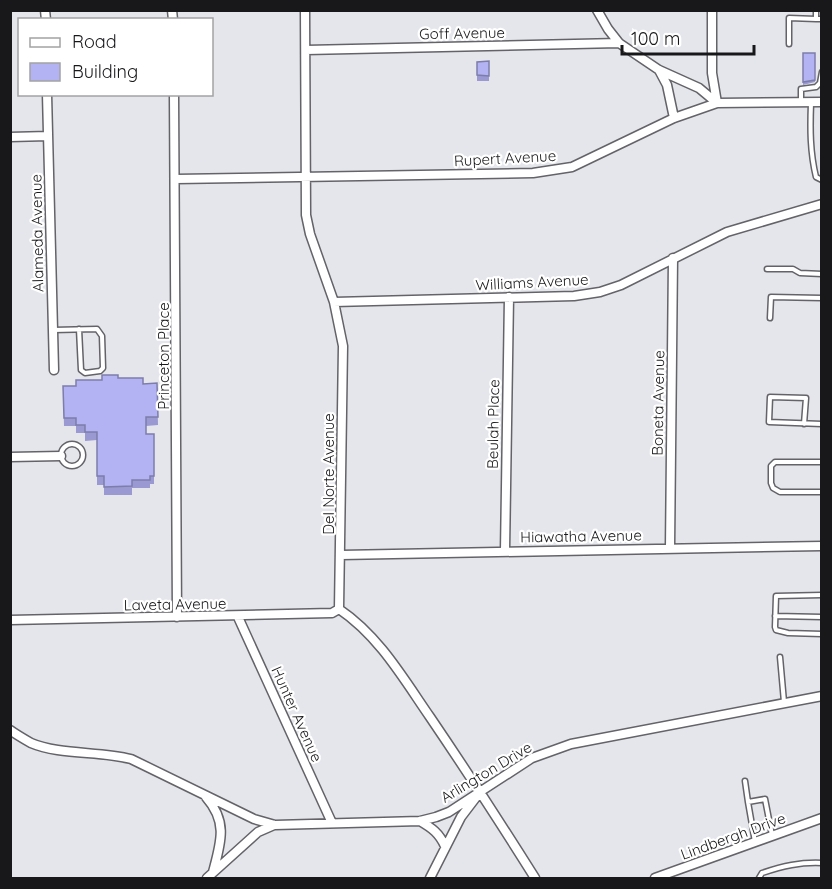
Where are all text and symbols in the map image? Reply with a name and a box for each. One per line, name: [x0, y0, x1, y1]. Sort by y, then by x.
legend: [18, 18, 213, 96]
scale bar: [622, 18, 754, 56]
street label: Goff Avenue: [419, 23, 505, 43]
text: 100 m: [631, 27, 680, 50]
text: Road: [72, 30, 117, 53]
text: Building: [72, 60, 138, 83]
street label: Rupert Avenue: [453, 146, 557, 170]
street label: Alameda Avenue: [26, 174, 48, 292]
street label: Williams Avenue: [475, 270, 589, 294]
street label: Princeton Place: [154, 302, 173, 410]
street label: Boneta Avenue: [648, 350, 668, 456]
street label: Beulah Place: [483, 379, 503, 469]
street label: Del Norte Avenue: [319, 413, 338, 535]
street label: Hiawatha Avenue: [520, 525, 642, 547]
street label: Laveta Avenue: [123, 594, 227, 614]
street label: Hunter Avenue: [267, 663, 327, 765]
street label: Arlington Drive: [437, 737, 535, 807]
street label: Lindbergh Drive: [678, 808, 788, 864]

